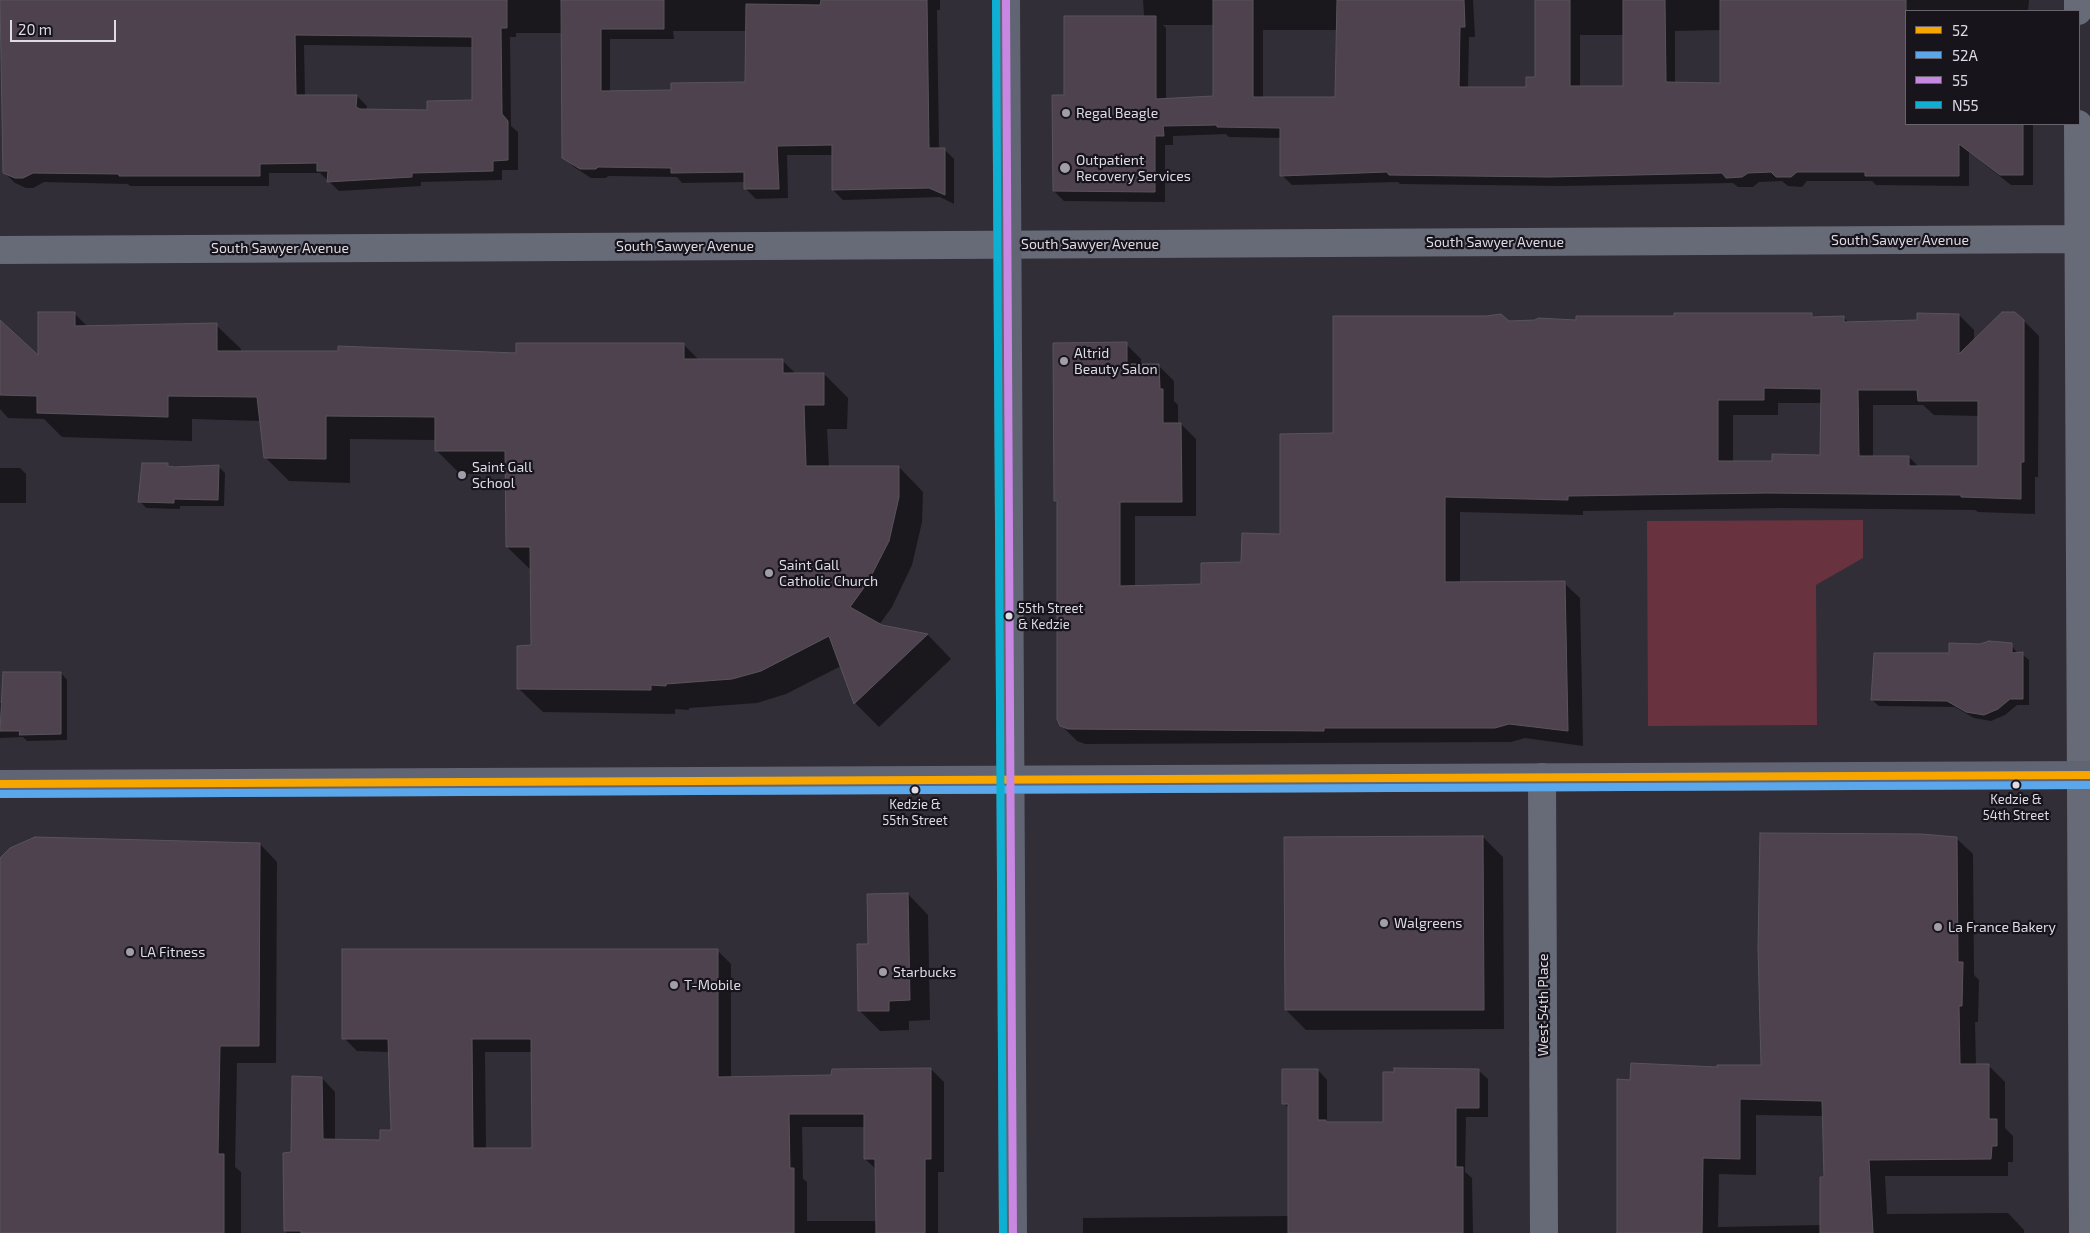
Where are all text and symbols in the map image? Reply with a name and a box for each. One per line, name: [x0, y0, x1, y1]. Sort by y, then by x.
scale bar: [12, 10, 119, 42]
legend: [1905, 10, 2080, 125]
text: 20 m: [18, 20, 52, 38]
text: 52: [1952, 21, 1968, 39]
text: 52A: [1952, 46, 1978, 64]
text: 55: [1952, 71, 1968, 89]
text: N55: [1952, 96, 1979, 114]
place label: Regal Beagle: [1076, 105, 1158, 121]
marker: Regal Beagle: [1060, 107, 1072, 119]
place label: Outpatient Recovery Services: [1076, 152, 1191, 184]
marker: Outpatient Recovery Services: [1058, 161, 1072, 175]
street label: South Sawyer Avenue: [1831, 232, 1969, 248]
street label: South Sawyer Avenue: [1426, 234, 1564, 250]
street label: South Sawyer Avenue: [1021, 236, 1159, 252]
street label: South Sawyer Avenue: [616, 238, 754, 254]
street label: South Sawyer Avenue: [211, 240, 349, 256]
place label: Altrid Beauty Salon: [1074, 345, 1158, 378]
marker: Altrid Beauty Salon: [1058, 355, 1070, 367]
place label: Saint Gall School: [472, 459, 532, 492]
marker: Saint Gall School: [456, 469, 468, 481]
place label: Saint Gall Catholic Church: [779, 557, 878, 590]
marker: Saint Gall Catholic Church: [763, 567, 775, 579]
place label: 55th Street & Kedzie: [1018, 601, 1083, 632]
marker: 55th Street & Kedzie: [1004, 611, 1014, 621]
marker: Kedzie & 54th Street: [2011, 780, 2021, 790]
marker: Kedzie & 55th Street: [910, 785, 920, 795]
place label: Kedzie & 54th Street: [1983, 792, 2049, 823]
place label: Kedzie & 55th Street: [882, 797, 948, 828]
place label: Walgreens: [1394, 915, 1462, 931]
marker: Walgreens: [1378, 917, 1390, 929]
place label: La France Bakery: [1948, 919, 2056, 935]
marker: La France Bakery: [1932, 921, 1944, 933]
place label: LA Fitness: [140, 944, 205, 960]
marker: LA Fitness: [124, 946, 136, 958]
street label: West 54th Place: [1535, 953, 1551, 1057]
place label: Starbucks: [893, 964, 956, 980]
marker: Starbucks: [877, 966, 889, 978]
place label: T-Mobile: [684, 977, 741, 993]
marker: T-Mobile: [668, 979, 680, 991]

